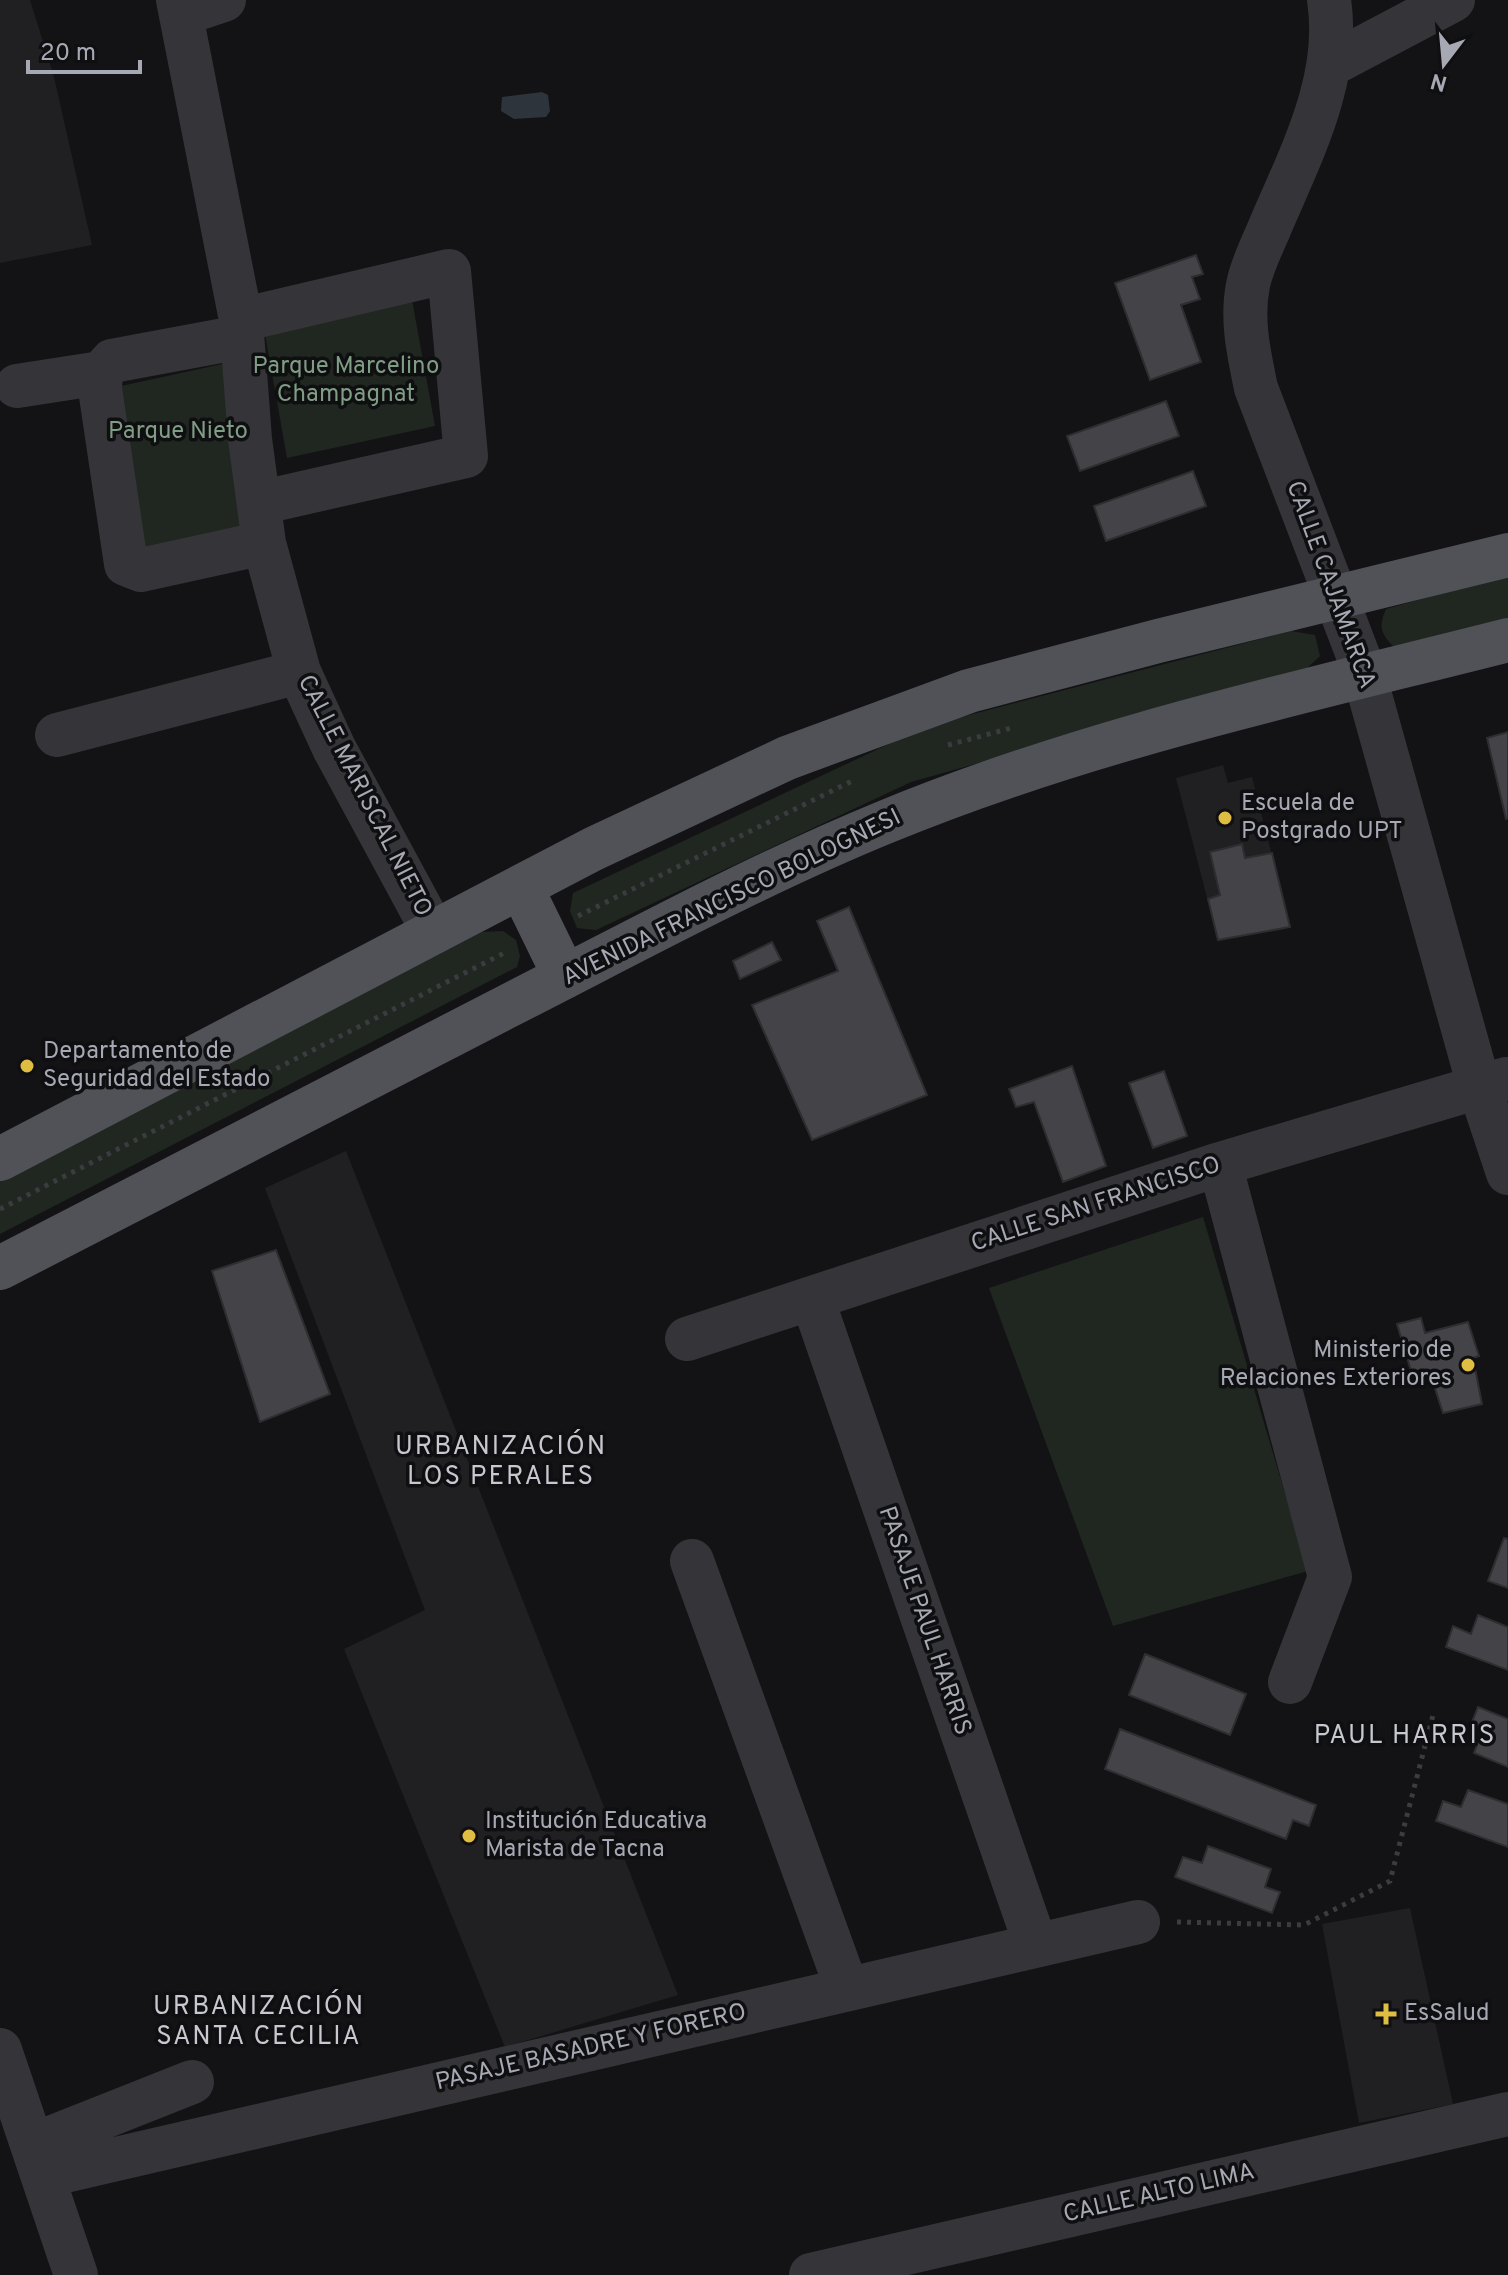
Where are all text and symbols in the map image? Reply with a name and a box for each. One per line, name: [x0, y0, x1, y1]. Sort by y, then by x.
scale bar: [28, 24, 140, 74]
north arrow: [1404, 24, 1484, 104]
text: 20 m: [40, 39, 96, 69]
text: N: [1428, 66, 1450, 96]
park label: Parque Marcelino Champagnat: [253, 352, 439, 410]
park label: Parque Nieto: [108, 417, 248, 447]
street label: CALLE CAJAMARCA: [1278, 477, 1382, 693]
street label: CALLE MARISCAL NIETO: [290, 670, 438, 922]
place label: Escuela de Postgrado UPT: [1241, 789, 1403, 847]
street label: AVENIDA FRANCISCO BOLOGNESI: [558, 803, 906, 993]
marker: Escuela de Postgrado UPT: [1216, 809, 1234, 827]
place label: Departamento de Seguridad del Estado: [43, 1037, 270, 1095]
marker: Departamento de Seguridad del Estado: [18, 1057, 36, 1075]
street label: CALLE SAN FRANCISCO: [967, 1150, 1225, 1260]
place label: Ministerio de Relaciones Exteriores: [1220, 1336, 1452, 1394]
marker: Ministerio de Relaciones Exteriores: [1459, 1356, 1477, 1374]
district label: URBANIZACIÓN LOS PERALES: [395, 1429, 607, 1494]
street label: PASAJE PAUL HARRIS: [871, 1503, 977, 1739]
district label: PAUL HARRIS: [1314, 1720, 1496, 1753]
place label: Institución Educativa Marista de Tacna: [485, 1807, 707, 1865]
marker: Institución Educativa Marista de Tacna: [460, 1827, 478, 1845]
district label: URBANIZACIÓN SANTA CECILIA: [153, 1989, 365, 2054]
street label: PASAJE BASADRE Y FORERO: [433, 1998, 749, 2098]
place label: EsSalud: [1404, 1999, 1489, 2029]
marker: EsSalud: [1375, 2003, 1397, 2025]
street label: CALLE ALTO LIMA: [1060, 2157, 1258, 2231]

